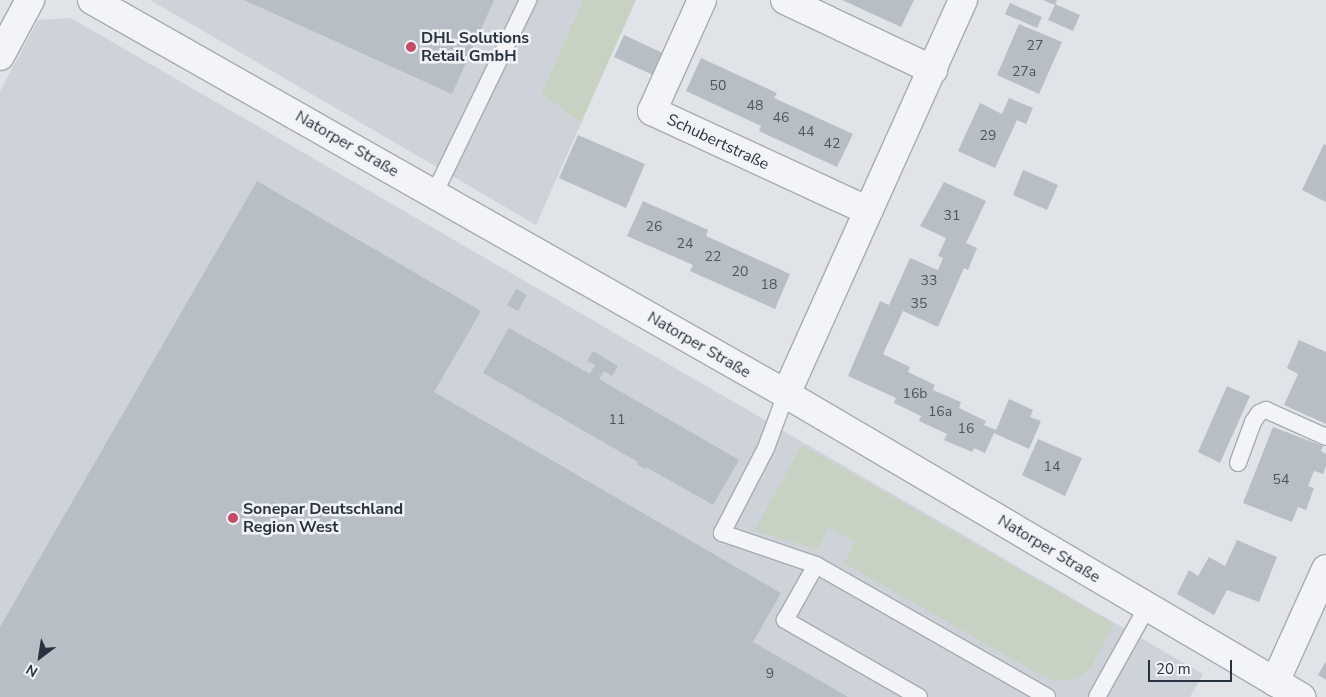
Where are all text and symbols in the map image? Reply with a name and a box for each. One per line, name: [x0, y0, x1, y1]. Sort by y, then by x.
place label: DHL Solutions Retail GmbH: [421, 28, 529, 66]
house number: 27: [1027, 38, 1043, 54]
marker: DHL Solutions Retail GmbH: [405, 41, 417, 53]
house number: 27a: [1012, 64, 1036, 80]
house number: 50: [710, 78, 726, 94]
house number: 48: [747, 98, 763, 114]
street label: Natorper Straße: [292, 107, 402, 181]
street label: Schubertstraße: [664, 110, 772, 174]
house number: 46: [773, 110, 789, 126]
house number: 44: [798, 124, 814, 140]
house number: 29: [980, 128, 996, 144]
house number: 42: [824, 136, 840, 152]
house number: 31: [944, 208, 960, 224]
house number: 26: [646, 219, 662, 235]
house number: 24: [677, 236, 693, 252]
house number: 22: [705, 249, 721, 265]
house number: 20: [732, 264, 748, 280]
house number: 33: [921, 273, 937, 289]
house number: 18: [761, 277, 777, 293]
house number: 35: [911, 296, 927, 312]
street label: Natorper Straße: [644, 308, 754, 382]
house number: 16b: [903, 386, 927, 402]
house number: 16a: [928, 404, 952, 420]
house number: 11: [609, 412, 625, 428]
house number: 16: [958, 421, 974, 437]
house number: 14: [1044, 459, 1060, 475]
house number: 54: [1273, 472, 1289, 488]
place label: Sonepar Deutschland Region West: [243, 499, 403, 537]
street label: Natorper Straße: [994, 511, 1104, 587]
marker: Sonepar Deutschland Region West: [227, 512, 239, 524]
north arrow: [15, 632, 65, 682]
scale bar: [1151, 650, 1235, 682]
text: N: [23, 659, 41, 681]
text: 20 m: [1156, 659, 1191, 679]
house number: 9: [766, 666, 774, 682]

